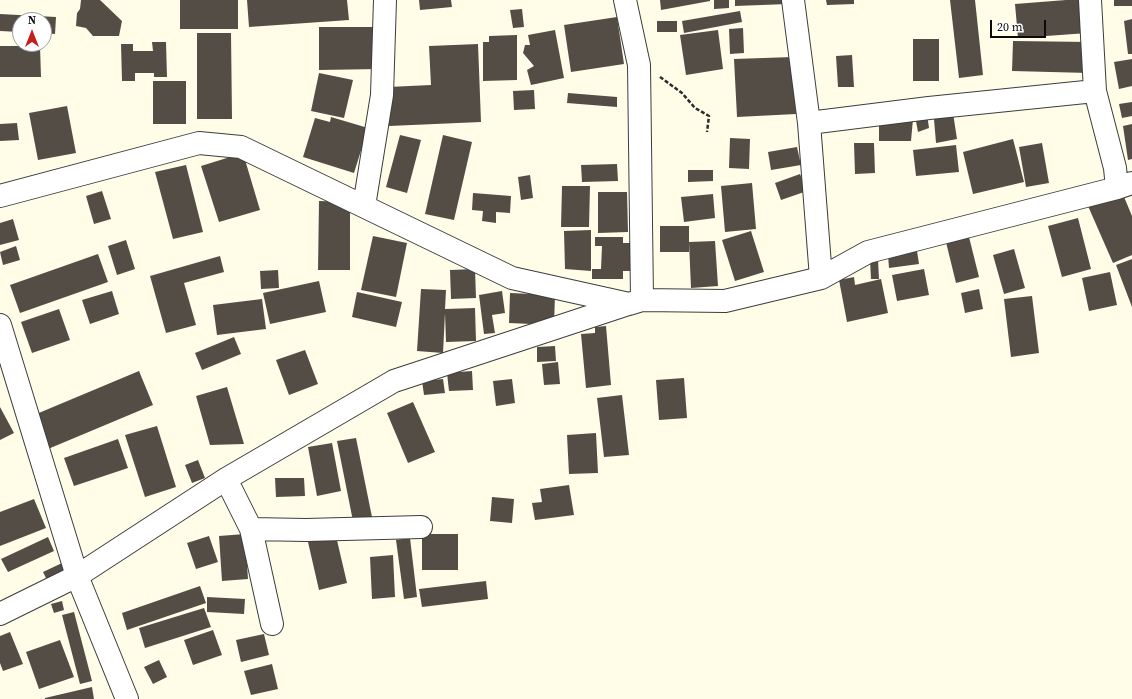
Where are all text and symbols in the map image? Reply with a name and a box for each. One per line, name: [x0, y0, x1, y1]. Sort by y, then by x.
north arrow: [12, 12, 52, 52]
scale bar: [992, 12, 1048, 38]
text: N: [28, 13, 36, 28]
text: 20 m: [997, 19, 1023, 35]

